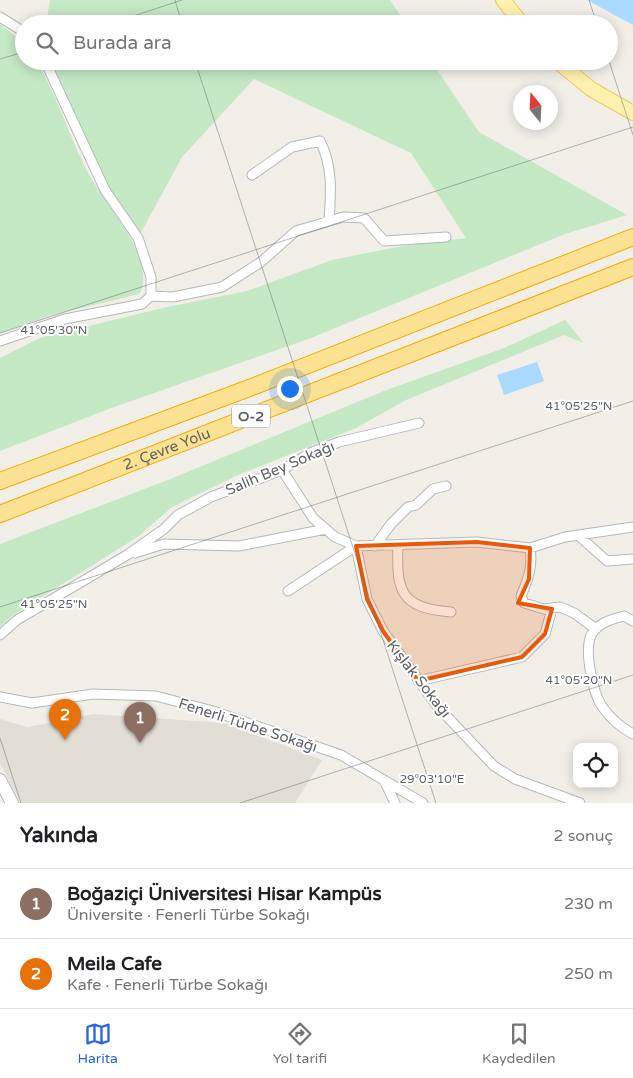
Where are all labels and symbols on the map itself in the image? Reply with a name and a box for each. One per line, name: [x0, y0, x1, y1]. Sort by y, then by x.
north arrow: [513, 85, 558, 130]
text: 41°05'30"N: [21, 323, 88, 337]
your location: [277, 376, 303, 402]
text: 41°05'25"N: [546, 399, 613, 413]
road number: O-2: [232, 404, 270, 428]
street label: 2. Çevre Yolu: [121, 424, 213, 474]
street label: Salih Bey Sokağı: [223, 437, 337, 499]
text: 41°05'25"N: [21, 597, 88, 611]
street label: Kışlak Sokağı: [383, 637, 455, 721]
text: 41°05'20"N: [546, 673, 613, 687]
street label: Fenerli Türbe Sokağı: [176, 694, 320, 756]
pin: 2: [49, 699, 81, 740]
pin: 1: [124, 702, 156, 743]
text: 29°03'10"E: [399, 772, 465, 786]

